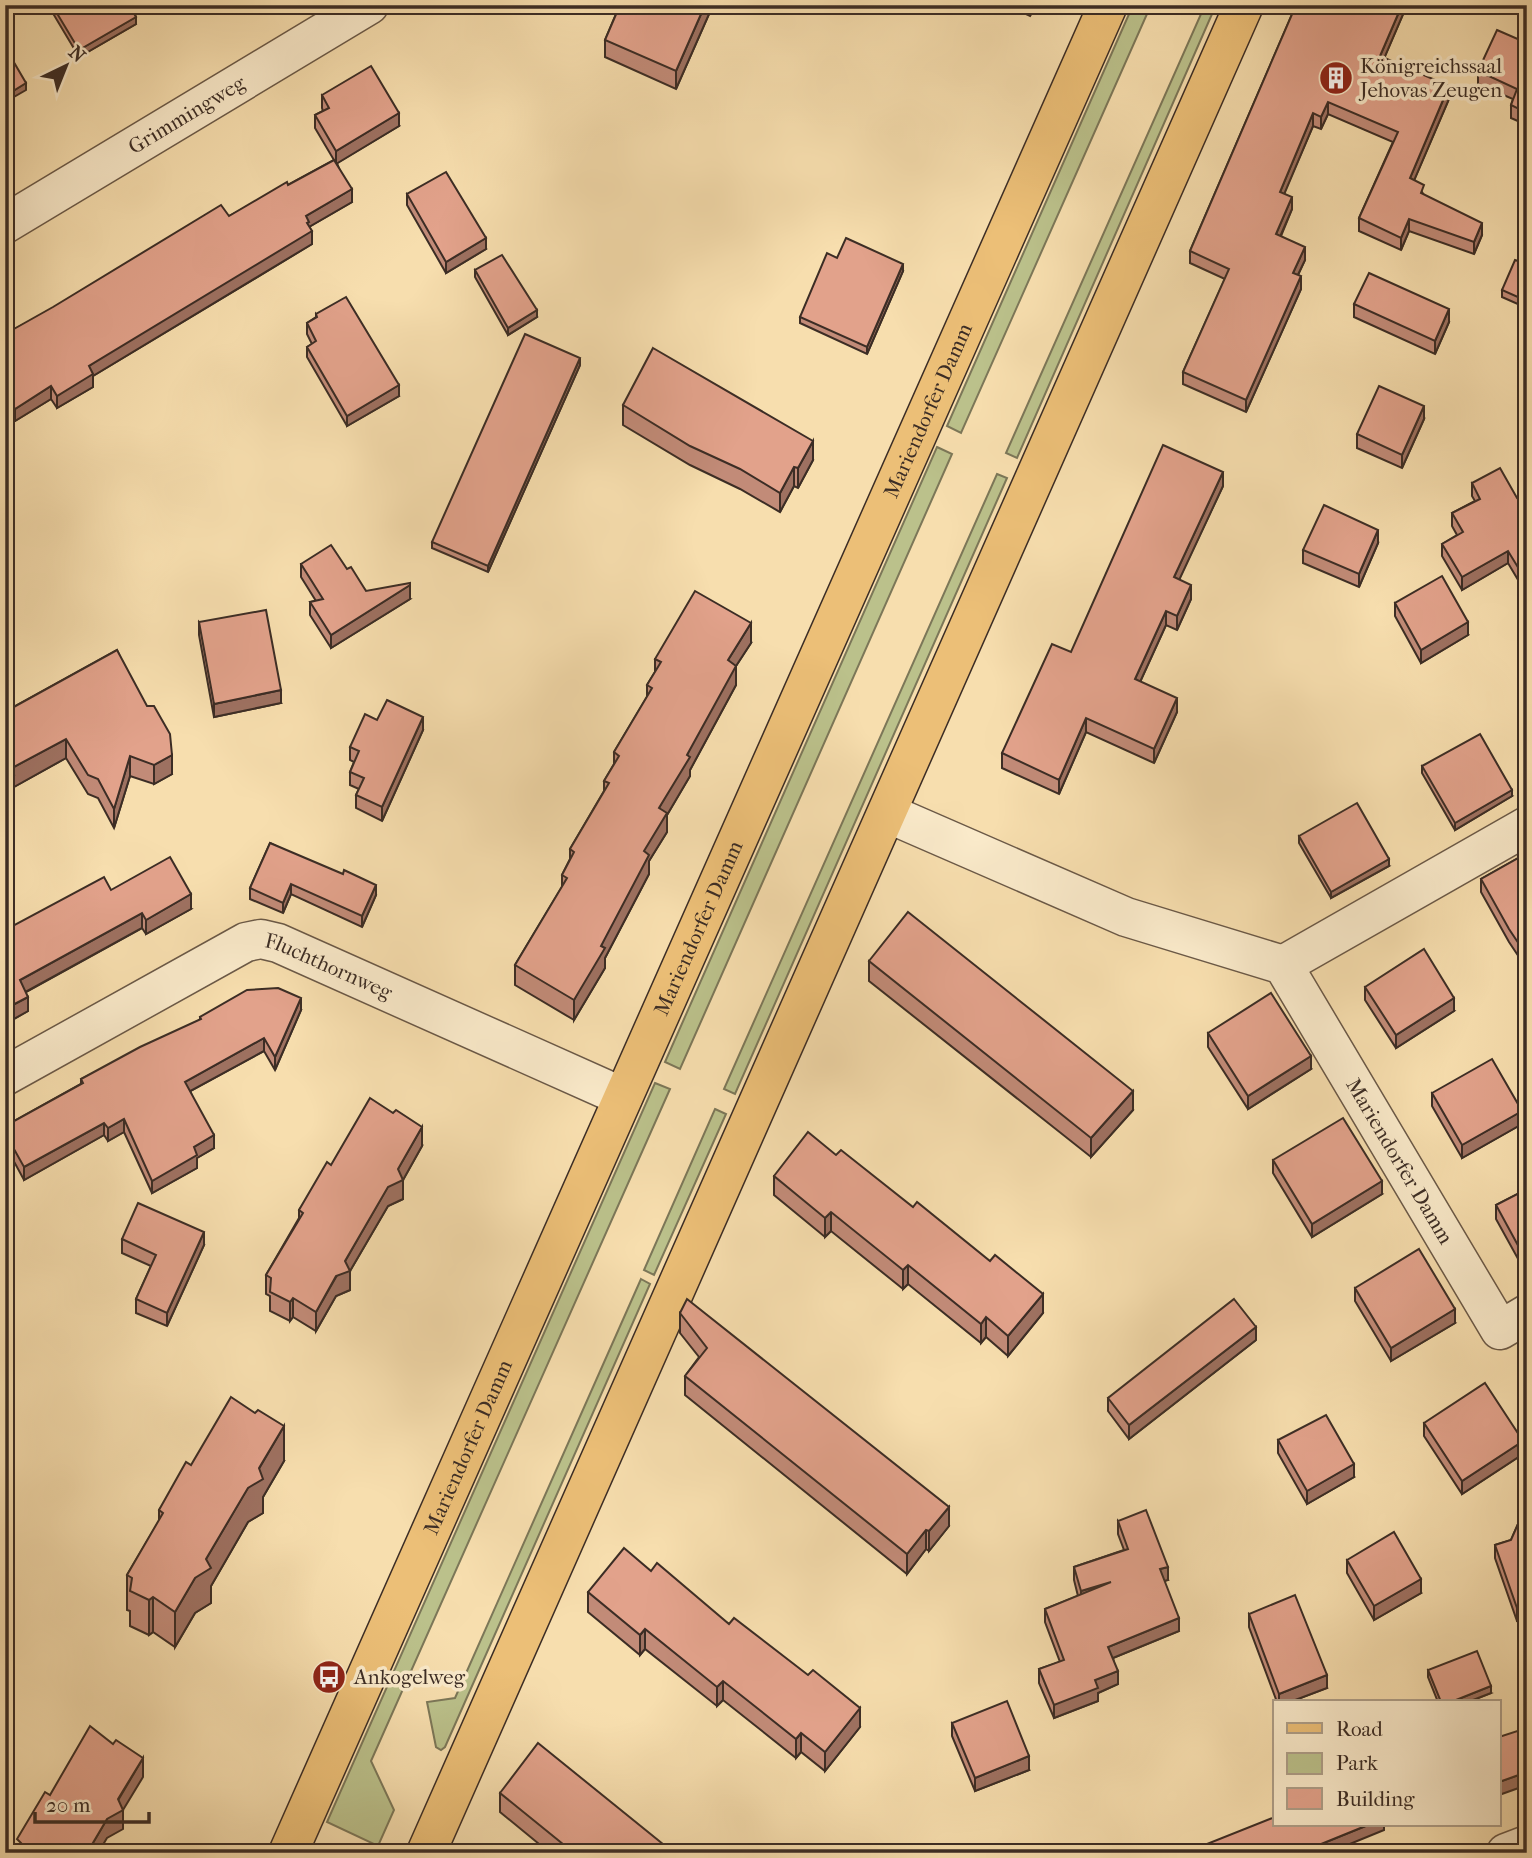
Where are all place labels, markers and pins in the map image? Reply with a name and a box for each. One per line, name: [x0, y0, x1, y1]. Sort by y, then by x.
place label: Königreichssaal Jehovas Zeugen: [1358, 54, 1502, 102]
building icon: Königreichssaal Jehovas Zeugen: [1317, 59, 1355, 97]
bus stop icon: Ankogelweg: [310, 1658, 348, 1696]
place label: Ankogelweg: [353, 1665, 466, 1689]

